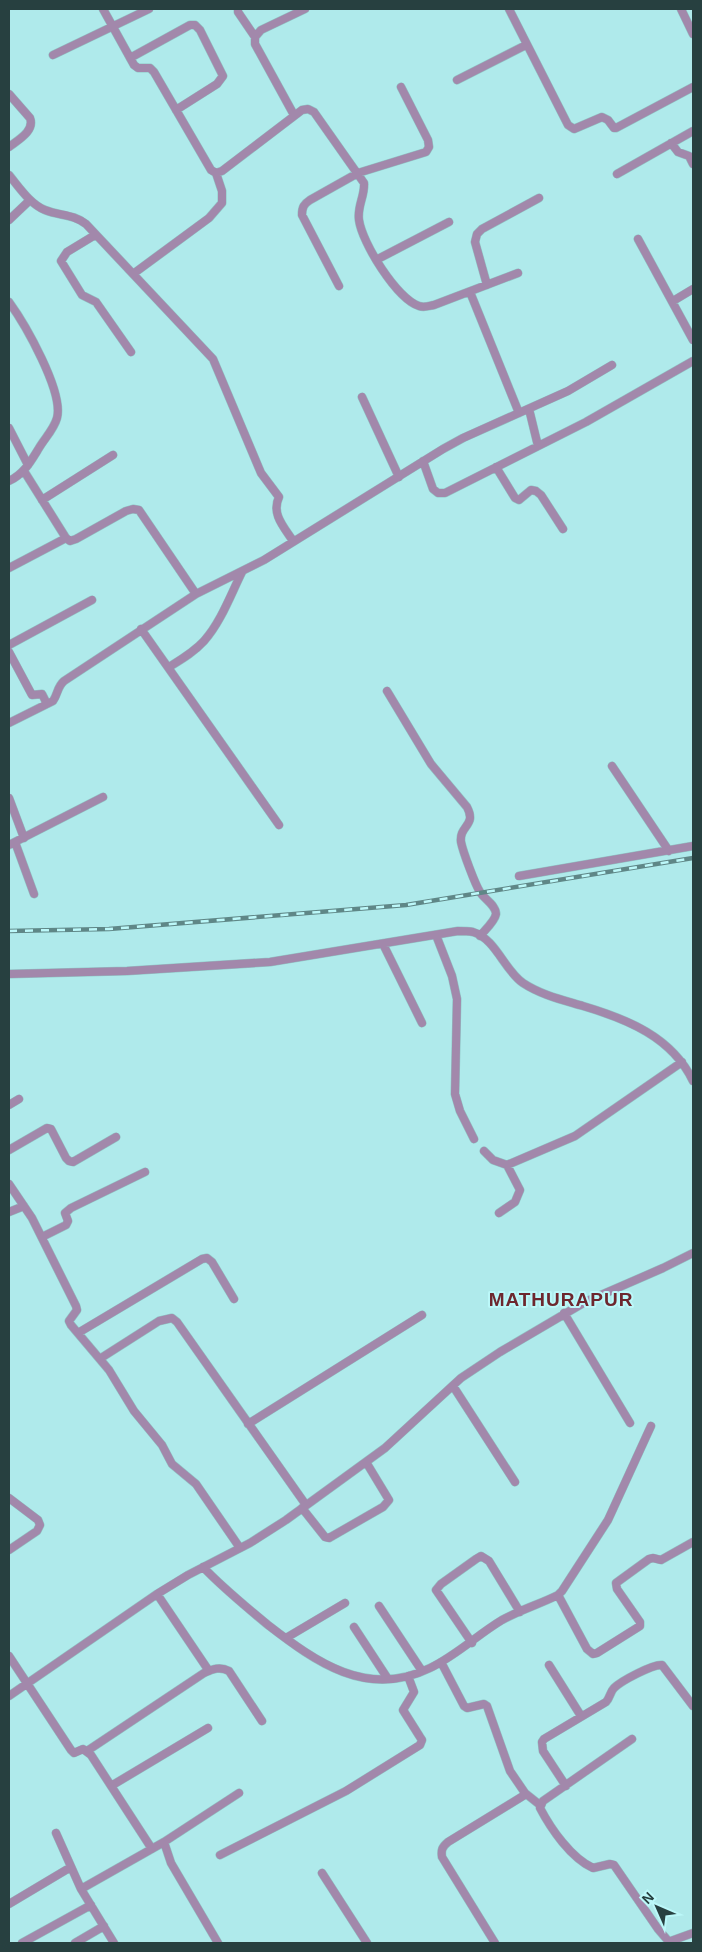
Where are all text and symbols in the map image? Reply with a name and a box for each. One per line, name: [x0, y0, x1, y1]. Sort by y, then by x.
district label: MATHURAPUR: [489, 1289, 633, 1310]
north arrow: [632, 1882, 682, 1932]
text: N: [639, 1889, 657, 1907]

